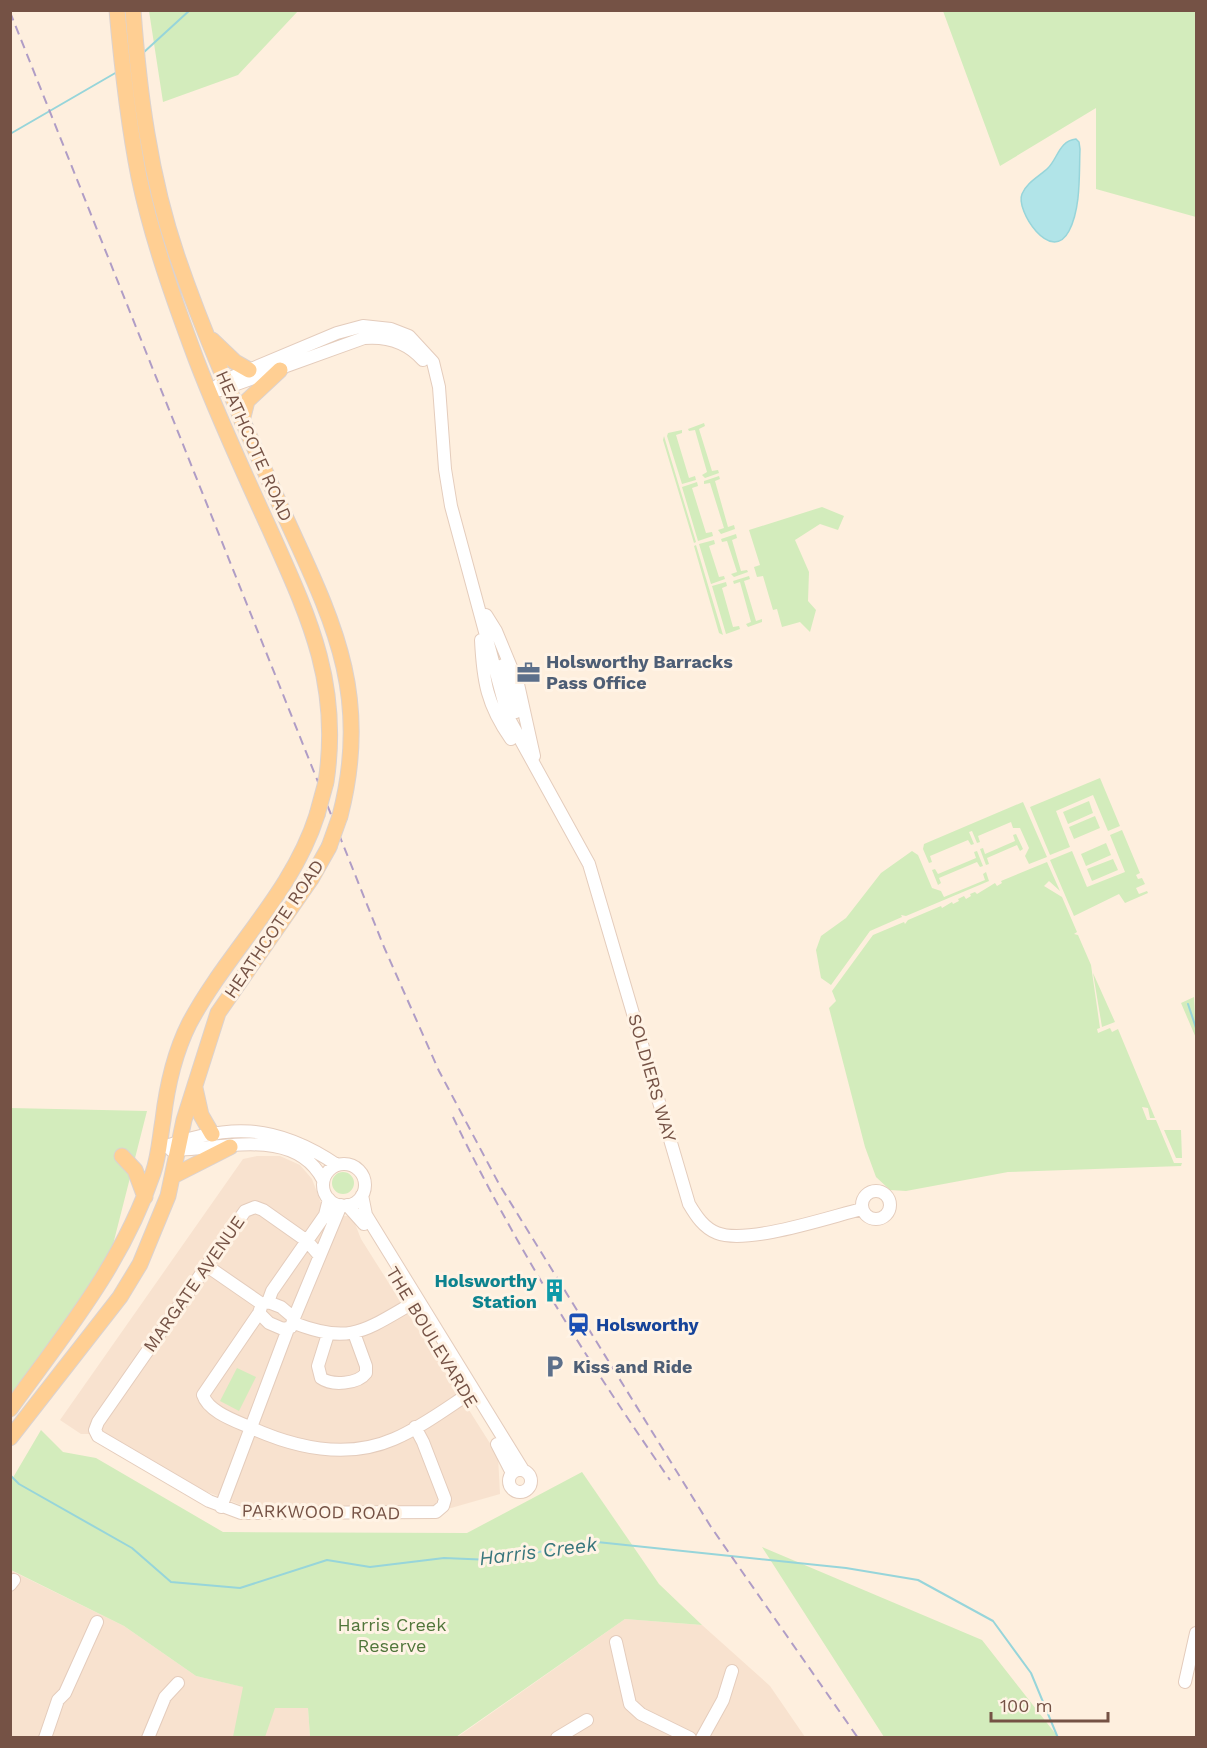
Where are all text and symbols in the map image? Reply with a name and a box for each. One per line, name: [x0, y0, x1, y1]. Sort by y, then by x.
street label: HEATHCOTE ROAD: [212, 367, 297, 524]
place label: Holsworthy Barracks Pass Office: [546, 651, 733, 693]
office icon: Holsworthy Barracks Pass Office: [515, 659, 541, 685]
street label: HEATHCOTE ROAD: [219, 855, 328, 1002]
street label: SOLDIERS WAY: [624, 1011, 681, 1145]
street label: MARGATE AVENUE: [139, 1212, 249, 1356]
street label: THE BOULEVARDE: [382, 1262, 483, 1411]
place label: Holsworthy Station: [434, 1270, 538, 1312]
building icon: Holsworthy Station: [542, 1278, 568, 1304]
station icon: Holsworthy: [565, 1312, 591, 1338]
place label: Holsworthy: [596, 1314, 699, 1335]
parking icon: Kiss and Ride: [542, 1354, 568, 1380]
place label: Kiss and Ride: [573, 1356, 692, 1377]
street label: PARKWOOD ROAD: [241, 1500, 401, 1523]
water label: Harris Creek: [478, 1532, 599, 1570]
park label: Harris Creek Reserve: [338, 1614, 446, 1656]
scale bar: [991, 1685, 1108, 1723]
text: 100 m: [1000, 1695, 1053, 1716]

